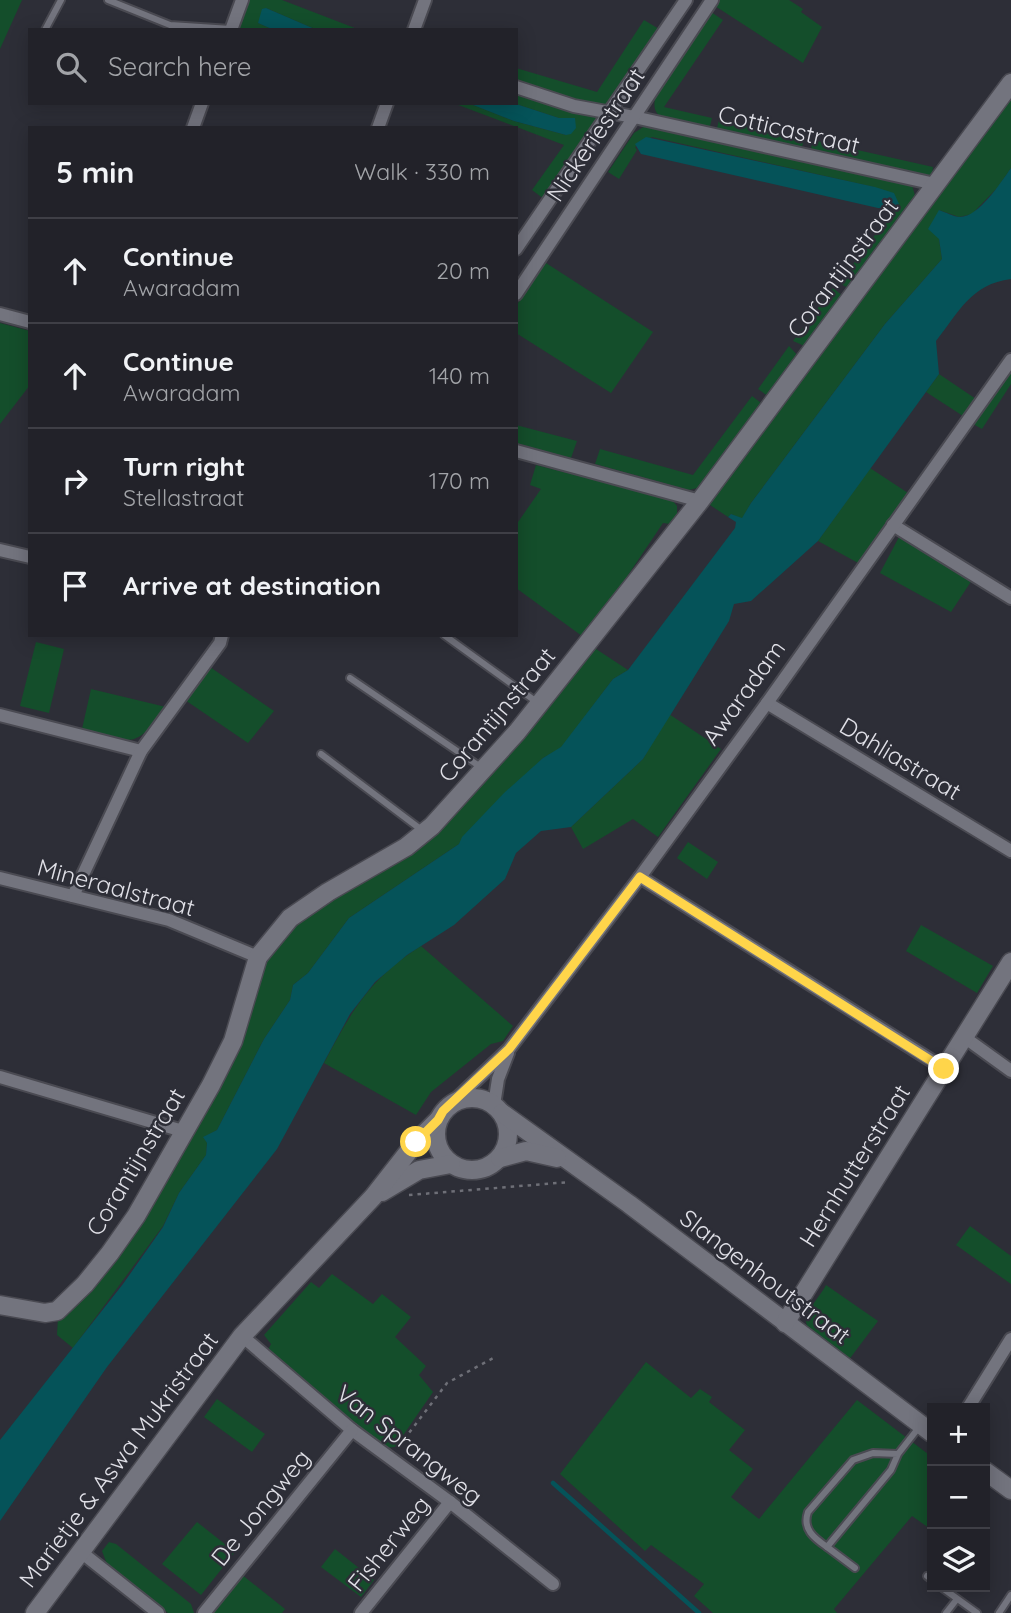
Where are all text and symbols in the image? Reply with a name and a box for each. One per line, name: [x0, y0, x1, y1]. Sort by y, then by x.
search box: [28, 28, 518, 105]
icon: search: [52, 48, 90, 86]
text: Search here: [108, 50, 252, 83]
street label: Nickeriestraat: [539, 62, 651, 207]
street label: Cotticastraat: [716, 98, 863, 160]
text: 5 min: [56, 153, 134, 191]
text: Walk · 330 m: [354, 157, 490, 186]
street label: Corantijnstraat: [780, 192, 904, 343]
text: Continue: [123, 240, 234, 273]
icon: ahead: [56, 252, 94, 290]
text: 20 m: [436, 256, 490, 285]
text: Awaradam: [123, 273, 240, 302]
text: Continue: [123, 345, 234, 378]
icon: ahead: [56, 357, 94, 395]
text: 140 m: [429, 361, 490, 390]
text: Awaradam: [123, 378, 240, 407]
text: Turn right: [123, 450, 245, 483]
icon: right: [56, 462, 94, 500]
text: 170 m: [429, 466, 490, 495]
text: Stellastraat: [123, 483, 244, 512]
icon: arrive: [56, 567, 94, 605]
text: Arrive at destination: [123, 569, 381, 602]
street label: Awaradam: [695, 634, 791, 751]
street label: Corantijnstraat: [431, 641, 561, 788]
street label: Dahliastraat: [834, 710, 967, 806]
street label: Mineraalstraat: [34, 852, 198, 922]
route end: [928, 1053, 959, 1084]
street label: Hernhutterstraat: [792, 1079, 916, 1252]
street label: Corantijnstraat: [79, 1082, 191, 1241]
route start: [400, 1126, 431, 1157]
street label: Slangenhoutstraat: [674, 1202, 857, 1350]
street label: Marietje & Aswa Mukristraat: [12, 1326, 224, 1593]
street label: Van Sprangweg: [330, 1378, 489, 1511]
map controls: [927, 1403, 990, 1592]
button: +: [927, 1403, 990, 1466]
street label: De Jongweg: [204, 1443, 316, 1572]
button: −: [927, 1466, 990, 1529]
street label: Fisherweg: [341, 1490, 436, 1597]
button: layers: [927, 1529, 990, 1592]

